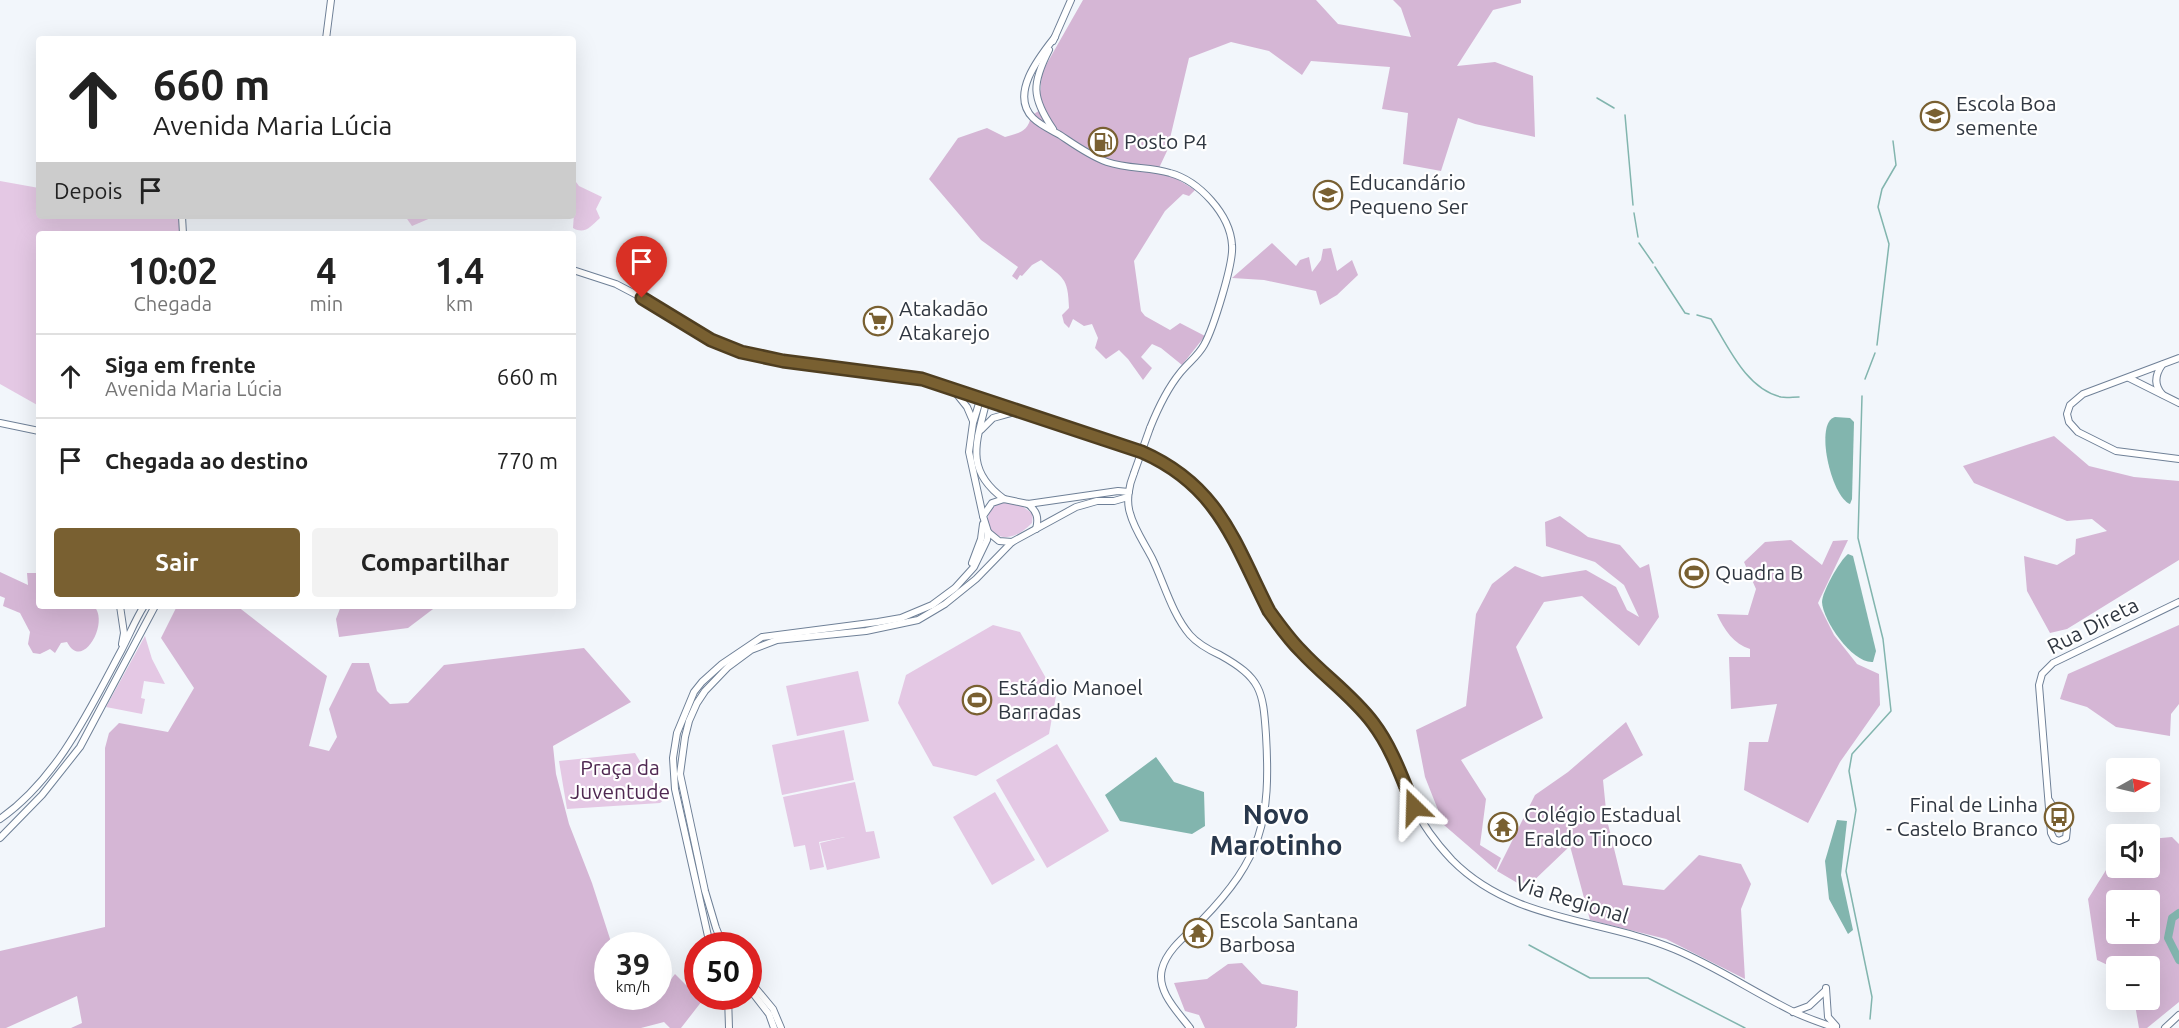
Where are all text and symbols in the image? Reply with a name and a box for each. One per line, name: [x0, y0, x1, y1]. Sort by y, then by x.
icon: ahead: [54, 60, 132, 138]
text: 660 m: [153, 61, 270, 108]
place label: Escola Boa semente: [1956, 91, 2056, 139]
school or university icon: Escola Boa semente: [1919, 100, 1951, 132]
text: Avenida Maria Lúcia: [153, 110, 392, 140]
fuel station icon: Posto P4: [1087, 126, 1119, 158]
place label: Posto P4: [1124, 129, 1207, 153]
place label: Educandário Pequeno Ser: [1349, 170, 1468, 218]
icon: arrive: [134, 174, 167, 207]
text: Depois: [54, 178, 122, 203]
school or university icon: Educandário Pequeno Ser: [1312, 179, 1344, 211]
pin: [616, 236, 667, 298]
icon: arrive: [625, 245, 658, 278]
text: 10:02: [128, 250, 218, 291]
text: 4: [316, 250, 336, 291]
text: 1.4: [435, 250, 484, 291]
text: Chegada: [134, 292, 212, 315]
text: min: [310, 292, 343, 315]
text: km: [446, 292, 473, 315]
place label: Atakadão Atakarejo: [899, 296, 990, 344]
supermarket icon: Atakadão Atakarejo: [862, 305, 894, 337]
text: Siga em frente: [105, 352, 256, 377]
icon: ahead: [54, 360, 87, 393]
text: 660 m: [497, 364, 558, 389]
text: Avenida Maria Lúcia: [105, 377, 282, 400]
icon: arrive: [54, 444, 87, 477]
text: Chegada ao destino: [105, 448, 308, 473]
text: 770 m: [497, 448, 558, 473]
button: Sair: [54, 528, 300, 597]
button: Compartilhar: [312, 528, 558, 597]
sports icon: Quadra B: [1678, 557, 1710, 589]
place label: Quadra B: [1715, 560, 1803, 584]
street label: Rua Direta: [2043, 592, 2142, 658]
place label: Estádio Manoel Barradas: [998, 675, 1143, 723]
sports icon: Estádio Manoel Barradas: [961, 684, 993, 716]
park label: Praça da Juventude: [570, 755, 670, 803]
north arrow: [2106, 758, 2160, 812]
map controls: [2106, 758, 2160, 1010]
position arrow: [1382, 775, 1446, 839]
place label: Final de Linha - Castelo Branco: [1886, 792, 2038, 840]
district label: Novo Marotinho: [1210, 799, 1342, 860]
bus stop icon: Final de Linha - Castelo Branco: [2043, 801, 2075, 833]
place label: Colégio Estadual Eraldo Tinoco: [1524, 802, 1681, 850]
temple icon: Colégio Estadual Eraldo Tinoco: [1487, 811, 1519, 843]
button: sound: [2106, 824, 2160, 878]
street label: Via Regional: [1513, 870, 1632, 928]
button: +: [2106, 890, 2160, 944]
place label: Escola Santana Barbosa: [1219, 908, 1359, 956]
temple icon: Escola Santana Barbosa: [1182, 917, 1214, 949]
speed limit sign: 50: [684, 932, 762, 1010]
text: 39: [616, 947, 650, 981]
button: −: [2106, 956, 2160, 1010]
text: km/h: [616, 978, 650, 995]

